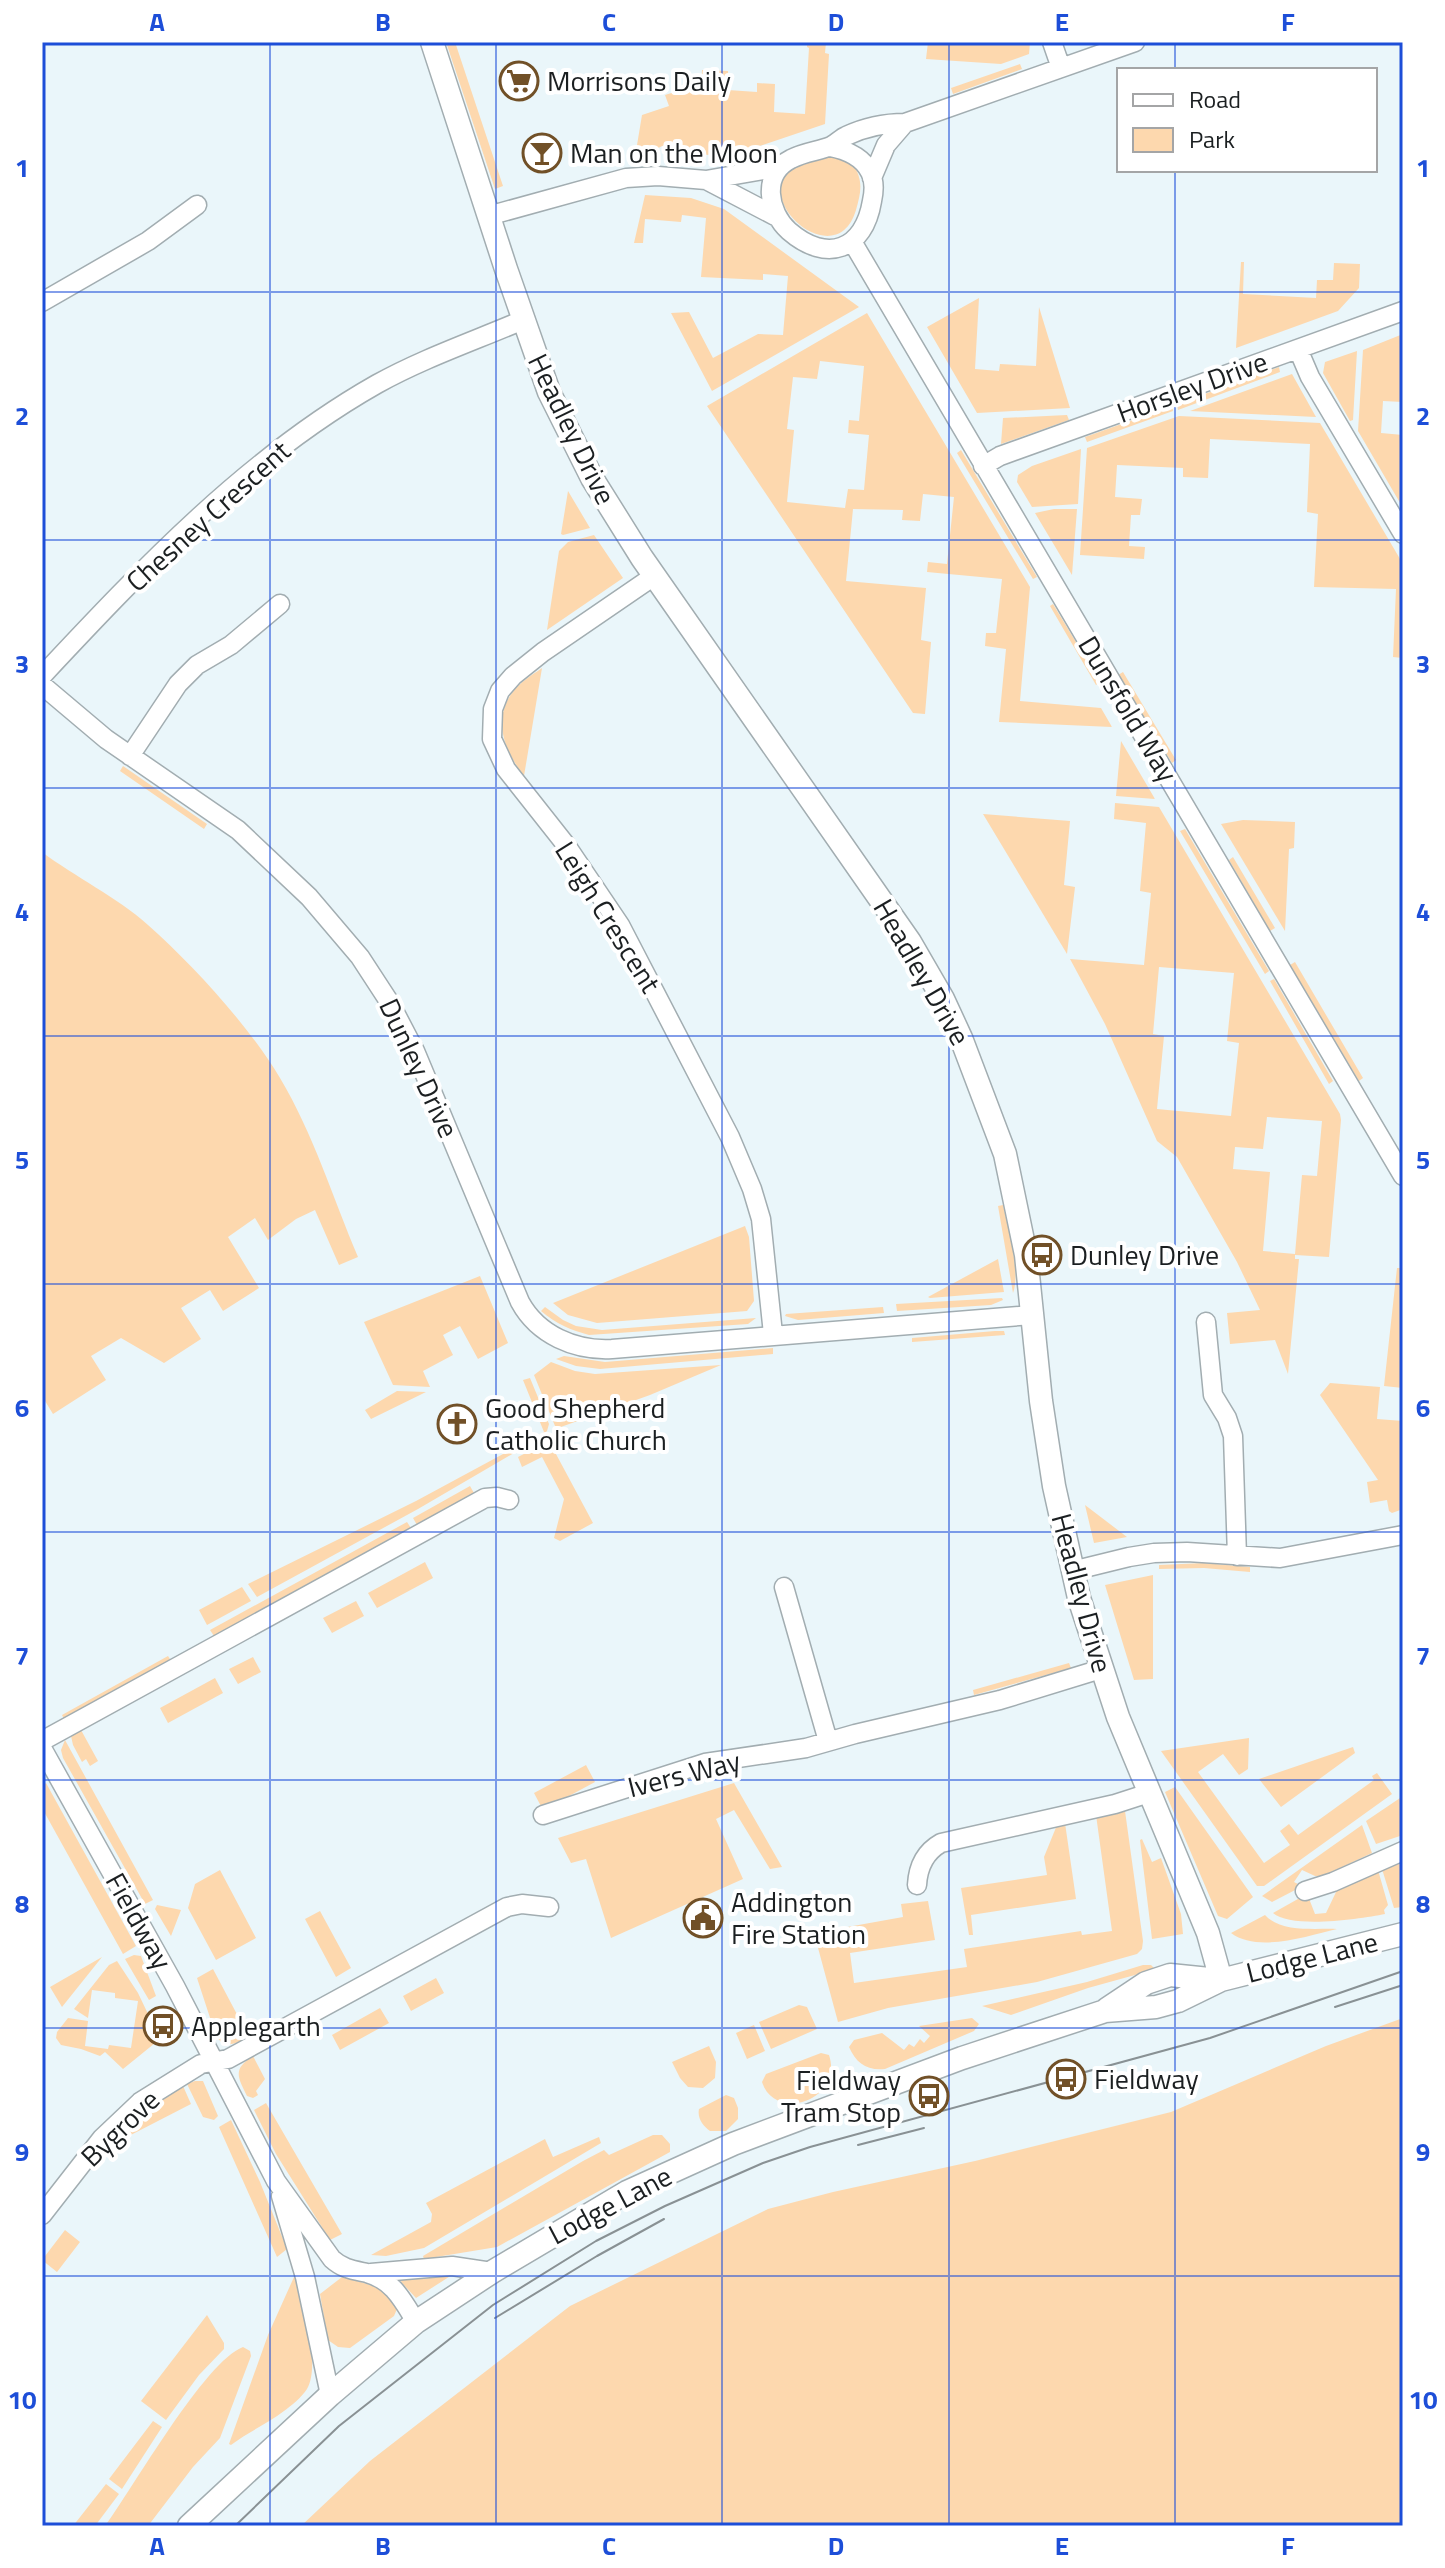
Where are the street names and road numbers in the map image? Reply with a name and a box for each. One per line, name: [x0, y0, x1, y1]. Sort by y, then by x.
street label: Horsley Drive: [1110, 339, 1273, 434]
street label: Headley Drive: [517, 346, 628, 511]
street label: Chesney Crescent: [116, 430, 300, 601]
street label: Dunsfold Way: [1068, 627, 1189, 790]
street label: Leigh Crescent: [545, 833, 672, 1001]
street label: Headley Drive: [863, 890, 982, 1053]
street label: Dunley Drive: [368, 991, 470, 1145]
street label: Headley Drive: [1041, 1509, 1124, 1677]
street label: Ivers Way: [623, 1739, 745, 1808]
street label: Fieldway: [95, 1864, 184, 1977]
street label: Lodge Lane: [1242, 1919, 1382, 1994]
street label: Bygrove: [70, 2079, 169, 2176]
street label: Lodge Lane: [540, 2154, 679, 2255]

